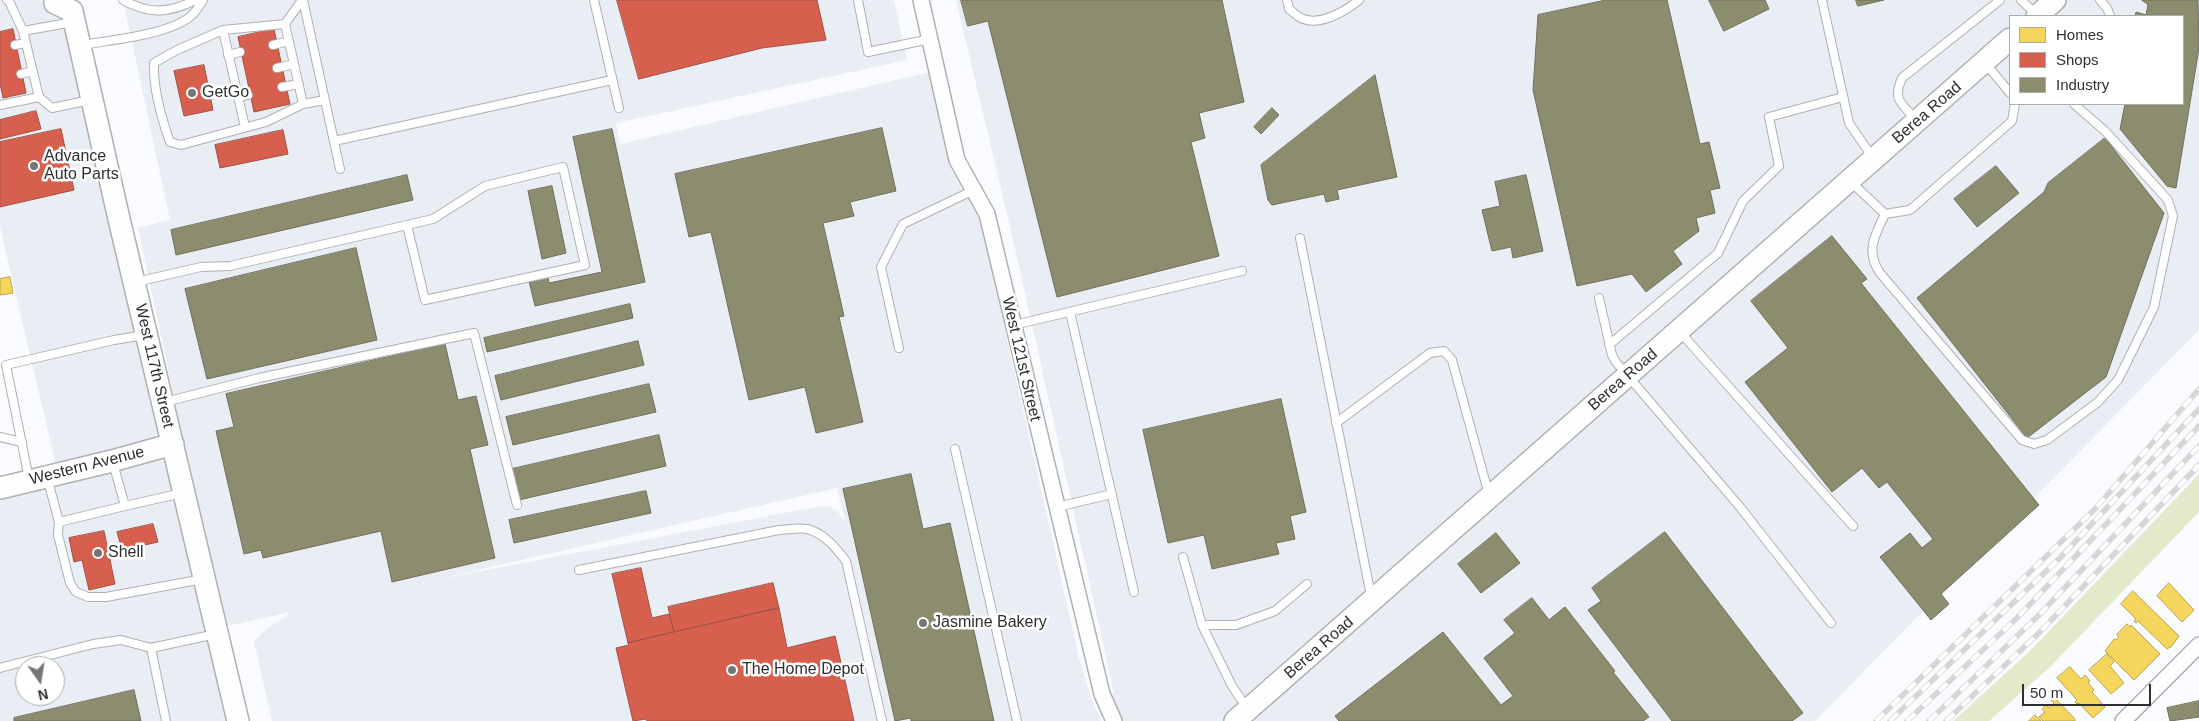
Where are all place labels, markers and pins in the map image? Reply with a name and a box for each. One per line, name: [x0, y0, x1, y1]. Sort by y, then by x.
place label: GetGo: [202, 83, 249, 103]
marker: GetGo: [186, 87, 198, 99]
place label: Advance Auto Parts: [44, 147, 119, 185]
marker: Advance Auto Parts: [28, 160, 40, 172]
place label: Shell: [108, 543, 144, 563]
marker: Shell: [92, 547, 104, 559]
place label: Jasmine Bakery: [933, 613, 1047, 633]
marker: Jasmine Bakery: [917, 617, 929, 629]
place label: The Home Depot: [742, 660, 864, 680]
marker: The Home Depot: [726, 664, 738, 676]

